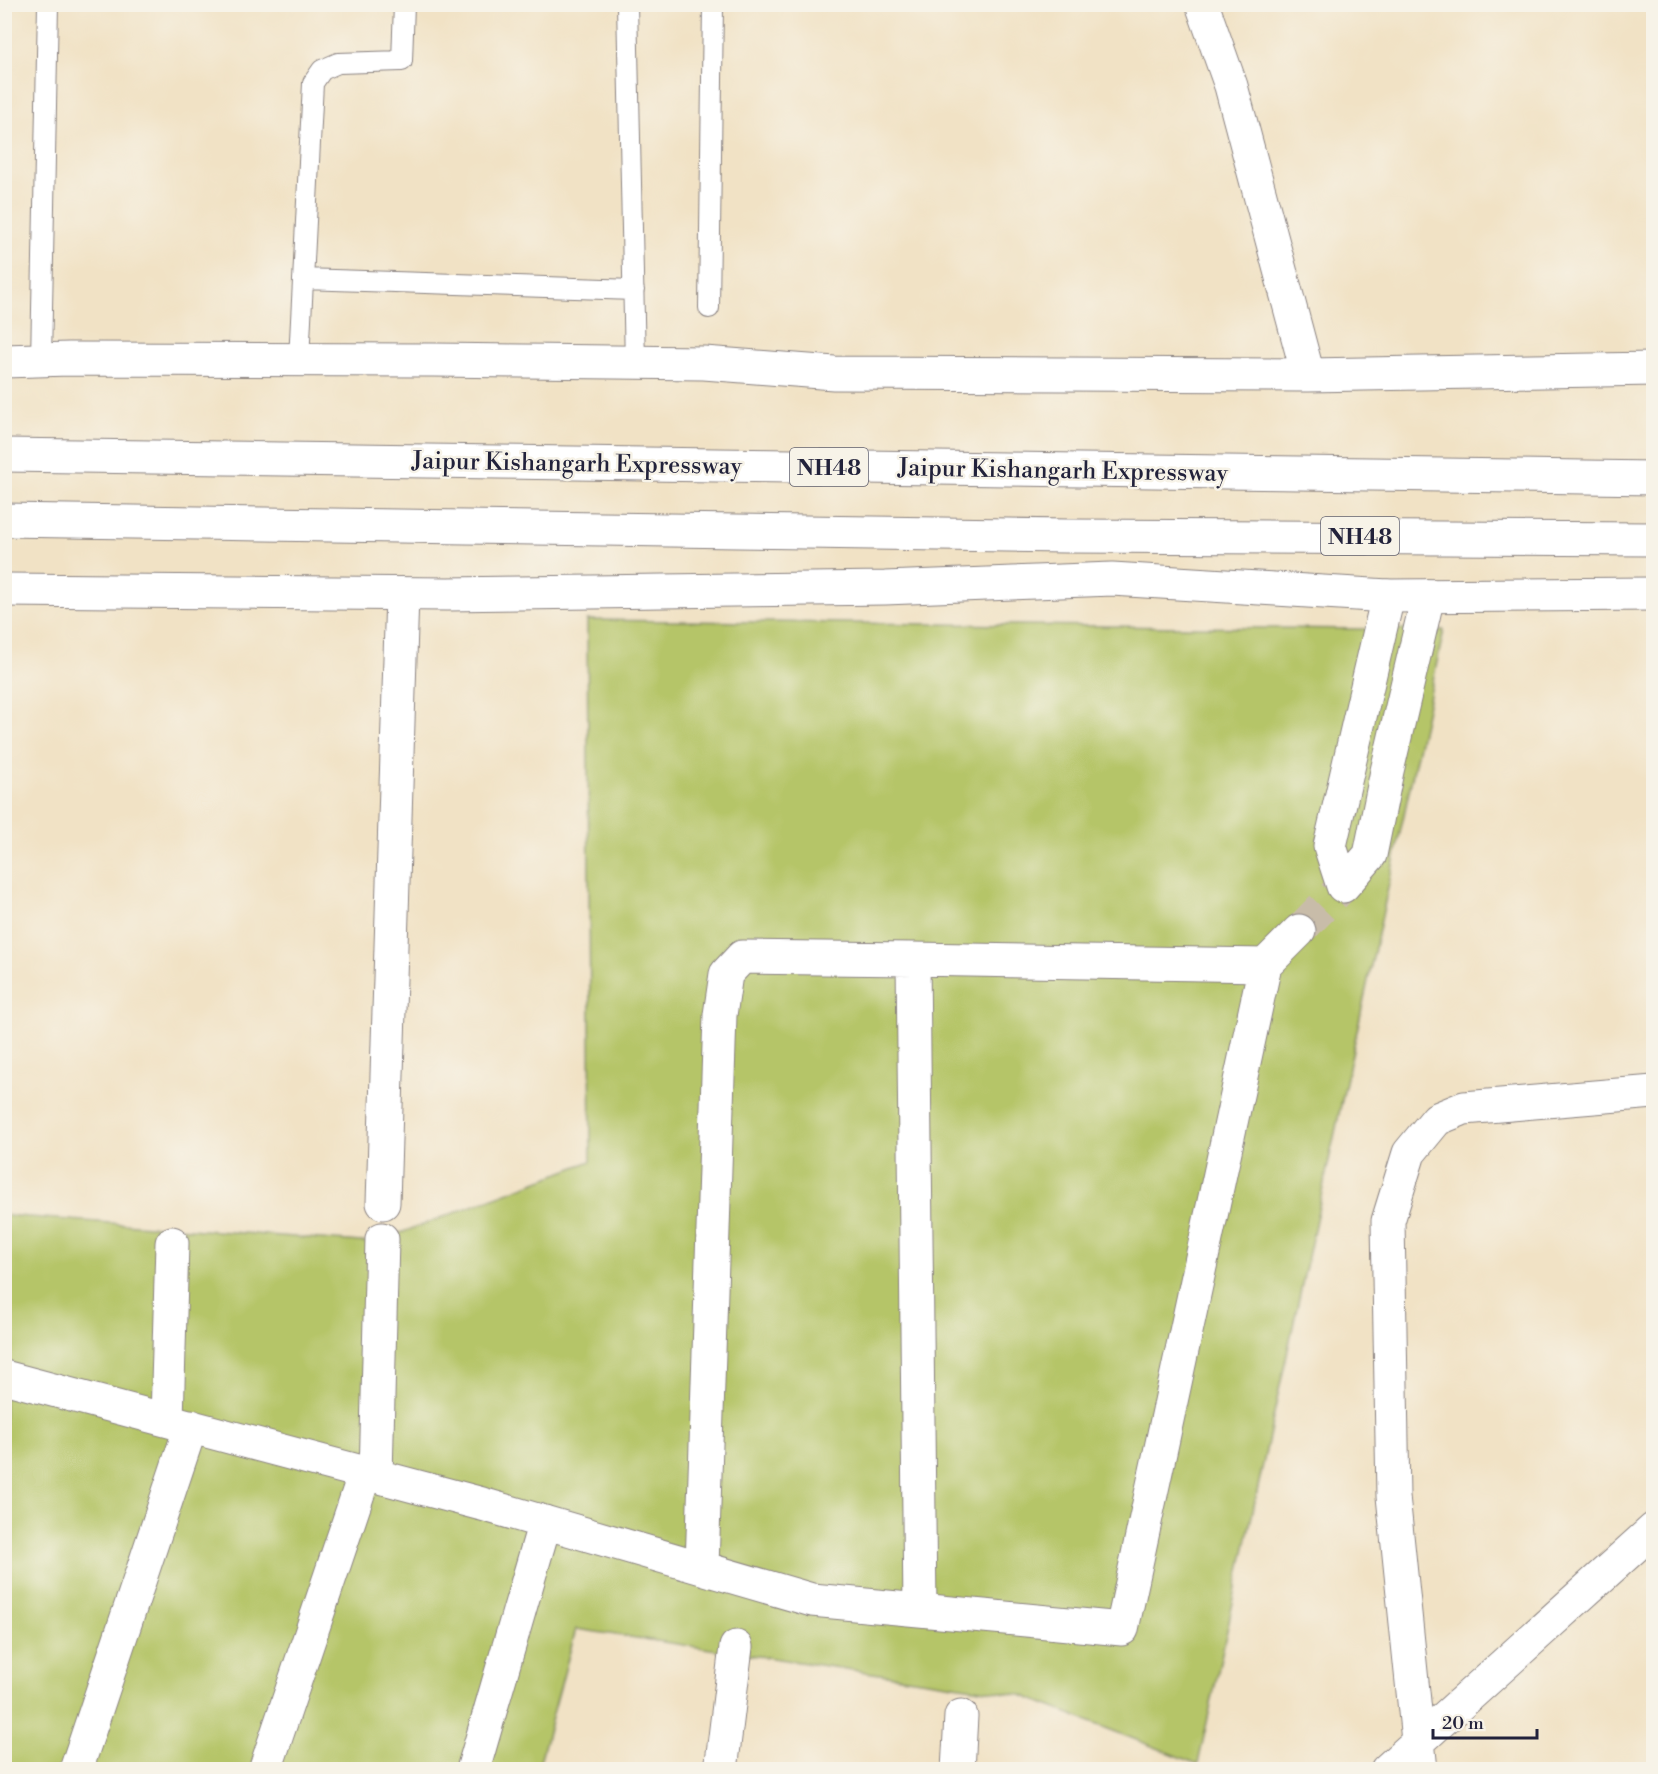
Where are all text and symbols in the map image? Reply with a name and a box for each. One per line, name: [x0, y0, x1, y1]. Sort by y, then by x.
street label: Jaipur Kishangarh Expressway: [411, 446, 743, 482]
road number: NH48: [790, 448, 868, 486]
street label: Jaipur Kishangarh Expressway: [897, 453, 1229, 489]
road number: NH48: [1321, 517, 1399, 555]
scale bar: [1433, 1702, 1536, 1740]
text: 20 m: [1442, 1712, 1484, 1735]

